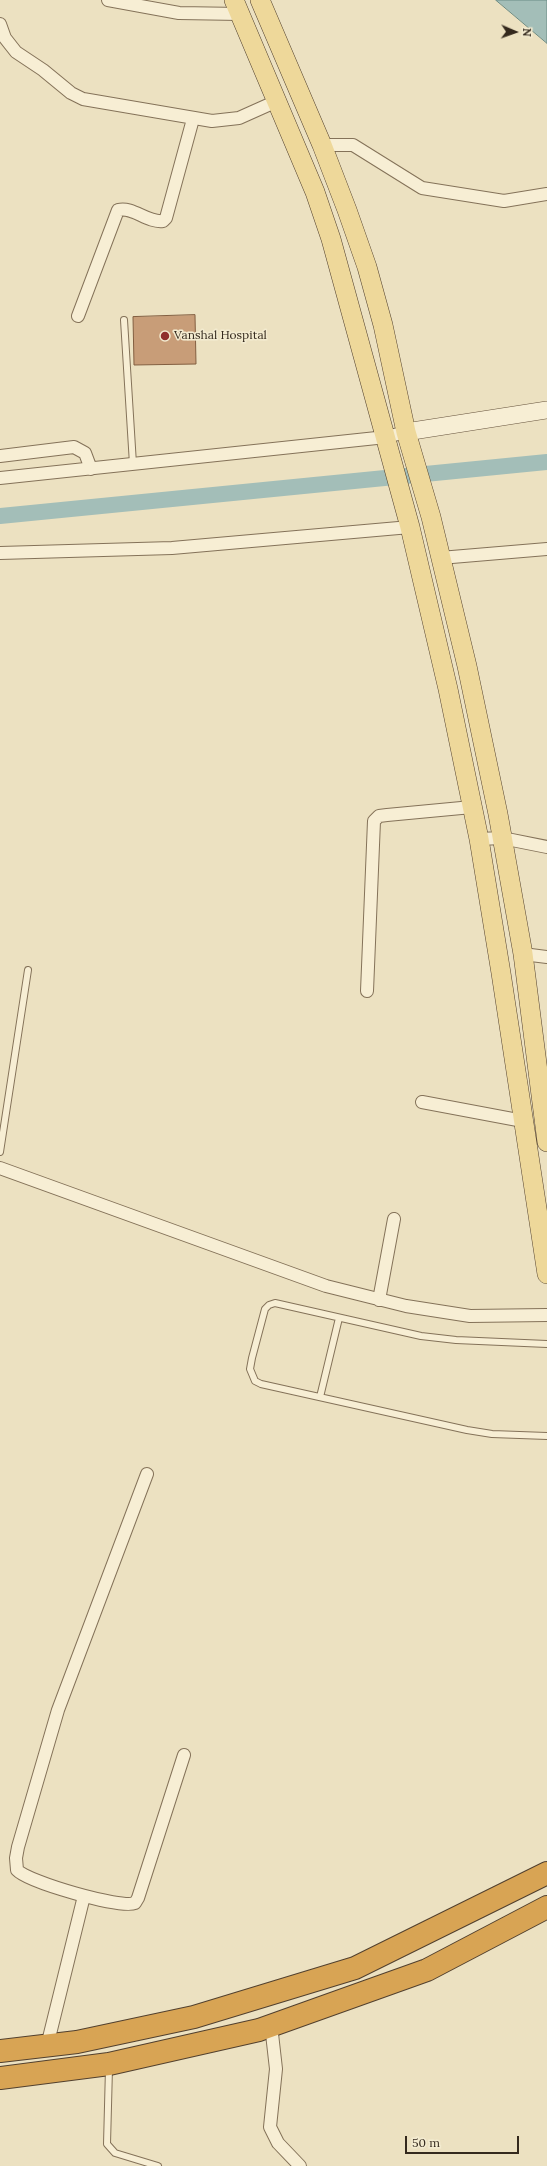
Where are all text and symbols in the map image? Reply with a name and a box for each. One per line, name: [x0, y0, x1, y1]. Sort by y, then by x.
north arrow: [495, 12, 535, 52]
text: N: [520, 28, 534, 37]
place label: Vanshal Hospital: [174, 329, 267, 343]
marker: Vanshal Hospital: [159, 330, 171, 342]
scale bar: [407, 2128, 521, 2154]
text: 50 m: [412, 2135, 440, 2150]

